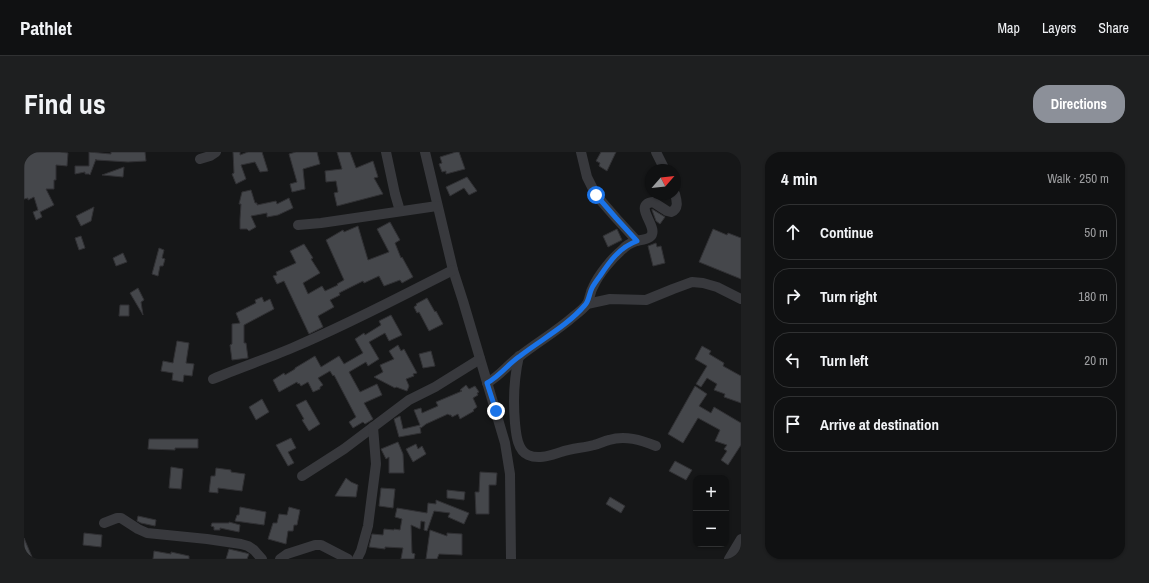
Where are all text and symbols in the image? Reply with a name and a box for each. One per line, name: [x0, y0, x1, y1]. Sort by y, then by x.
text: Pathlet: [20, 15, 72, 41]
text: Map: [998, 19, 1020, 37]
text: Layers: [1042, 19, 1076, 37]
text: Share: [1098, 19, 1129, 37]
text: Find us: [24, 85, 106, 123]
button: Directions: [1033, 85, 1125, 123]
north arrow: [645, 164, 681, 200]
text: 4 min: [781, 167, 817, 190]
text: Walk · 250 m: [1047, 170, 1109, 187]
route start: [587, 186, 605, 204]
icon: ahead: [782, 221, 804, 243]
text: Continue: [820, 222, 873, 243]
text: 50 m: [1084, 224, 1108, 241]
icon: right: [782, 285, 804, 307]
text: Turn right: [820, 286, 877, 307]
text: 180 m: [1078, 288, 1108, 305]
icon: left: [782, 349, 804, 371]
text: Turn left: [820, 350, 868, 371]
text: 20 m: [1084, 352, 1108, 369]
route end: [487, 402, 505, 420]
icon: arrive: [782, 413, 804, 435]
text: Arrive at destination: [820, 414, 939, 435]
map controls: [693, 475, 729, 547]
button: +: [693, 475, 729, 511]
button: −: [693, 511, 729, 547]

